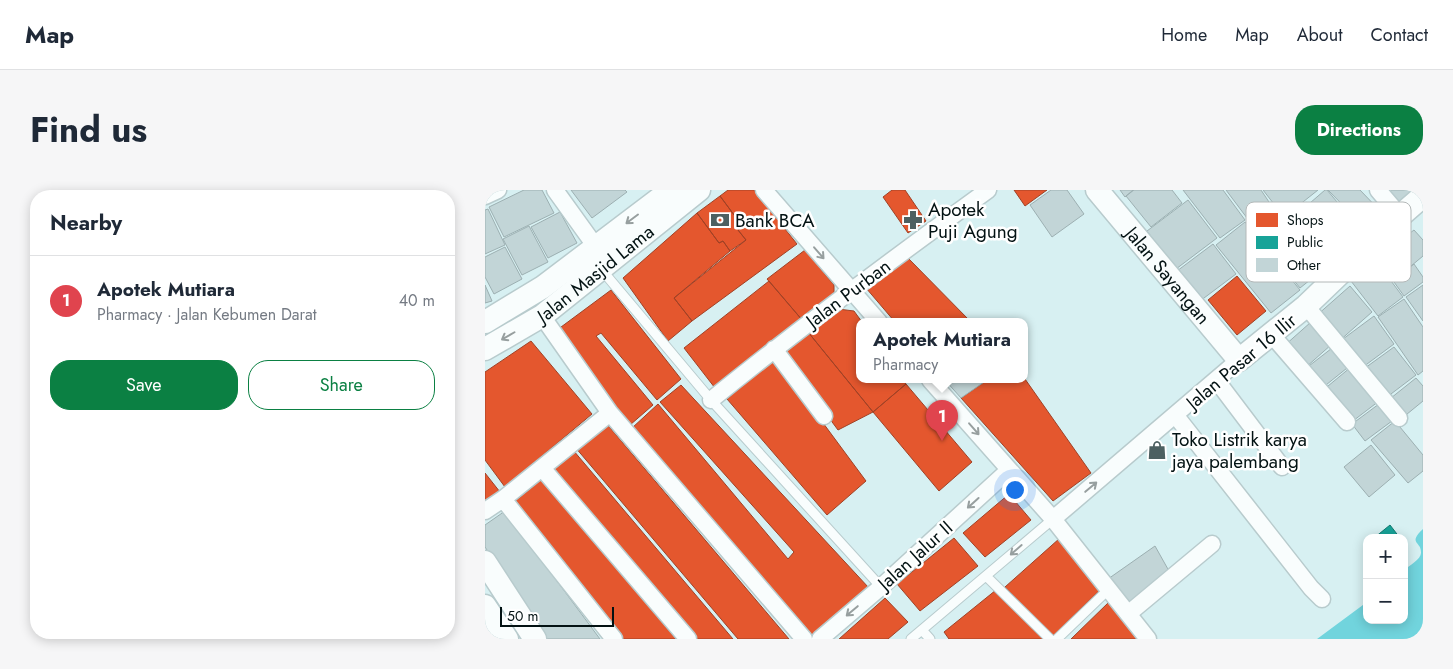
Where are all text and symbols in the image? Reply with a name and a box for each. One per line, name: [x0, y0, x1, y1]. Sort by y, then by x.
text: Map: [25, 17, 74, 52]
text: Home: [1161, 22, 1207, 48]
text: Map: [1235, 22, 1269, 48]
text: About: [1297, 22, 1342, 48]
text: Contact: [1370, 22, 1428, 48]
text: Find us: [30, 105, 147, 155]
button: Directions: [1295, 105, 1423, 155]
place label: Apotek Puji Agung: [928, 196, 1018, 245]
legend: [1246, 202, 1411, 282]
place label: Bank BCA: [735, 207, 815, 234]
text: Nearby: [50, 208, 122, 238]
bank icon: Bank BCA: [709, 209, 731, 231]
pharmacy icon: Apotek Puji Agung: [902, 209, 924, 231]
text: Shops: [1287, 210, 1324, 230]
one-way arrow: [626, 214, 639, 225]
street label: Jalan Masjid Lama: [530, 218, 660, 331]
street label: Jalan Sayangan: [1117, 219, 1217, 330]
text: Public: [1287, 232, 1323, 252]
one-way arrow: [813, 247, 824, 260]
street label: Jalan Purban: [798, 253, 896, 336]
text: Other: [1287, 255, 1321, 275]
text: Apotek Mutiara: [97, 276, 235, 303]
text: 1: [62, 289, 70, 312]
text: 40 m: [399, 289, 435, 312]
text: Pharmacy · Jalan Kebumen Darat: [97, 303, 317, 326]
street label: Jalan Pasar 16 Ilir: [1178, 307, 1303, 418]
popup: [856, 318, 1028, 383]
text: Apotek Mutiara: [873, 326, 1011, 353]
one-way arrow: [500, 331, 515, 341]
text: Pharmacy: [873, 353, 938, 376]
button: Save: [50, 360, 238, 410]
button: Share: [248, 360, 435, 410]
pin: 1: [926, 400, 958, 441]
one-way arrow: [968, 423, 979, 436]
place label: Toko Listrik karya jaya palembang: [1170, 426, 1307, 475]
shop icon: Toko Listrik karya jaya palembang: [1146, 439, 1168, 461]
your location: [1002, 477, 1028, 503]
one-way arrow: [1084, 482, 1097, 493]
one-way arrow: [967, 497, 980, 508]
street label: Jalan Jalur II: [870, 514, 959, 598]
map controls: [1363, 534, 1408, 624]
button: +: [1363, 534, 1408, 579]
one-way arrow: [1010, 544, 1023, 555]
button: −: [1363, 579, 1408, 624]
scale bar: [500, 604, 614, 627]
one-way arrow: [846, 605, 859, 617]
text: 50 m: [507, 606, 538, 626]

